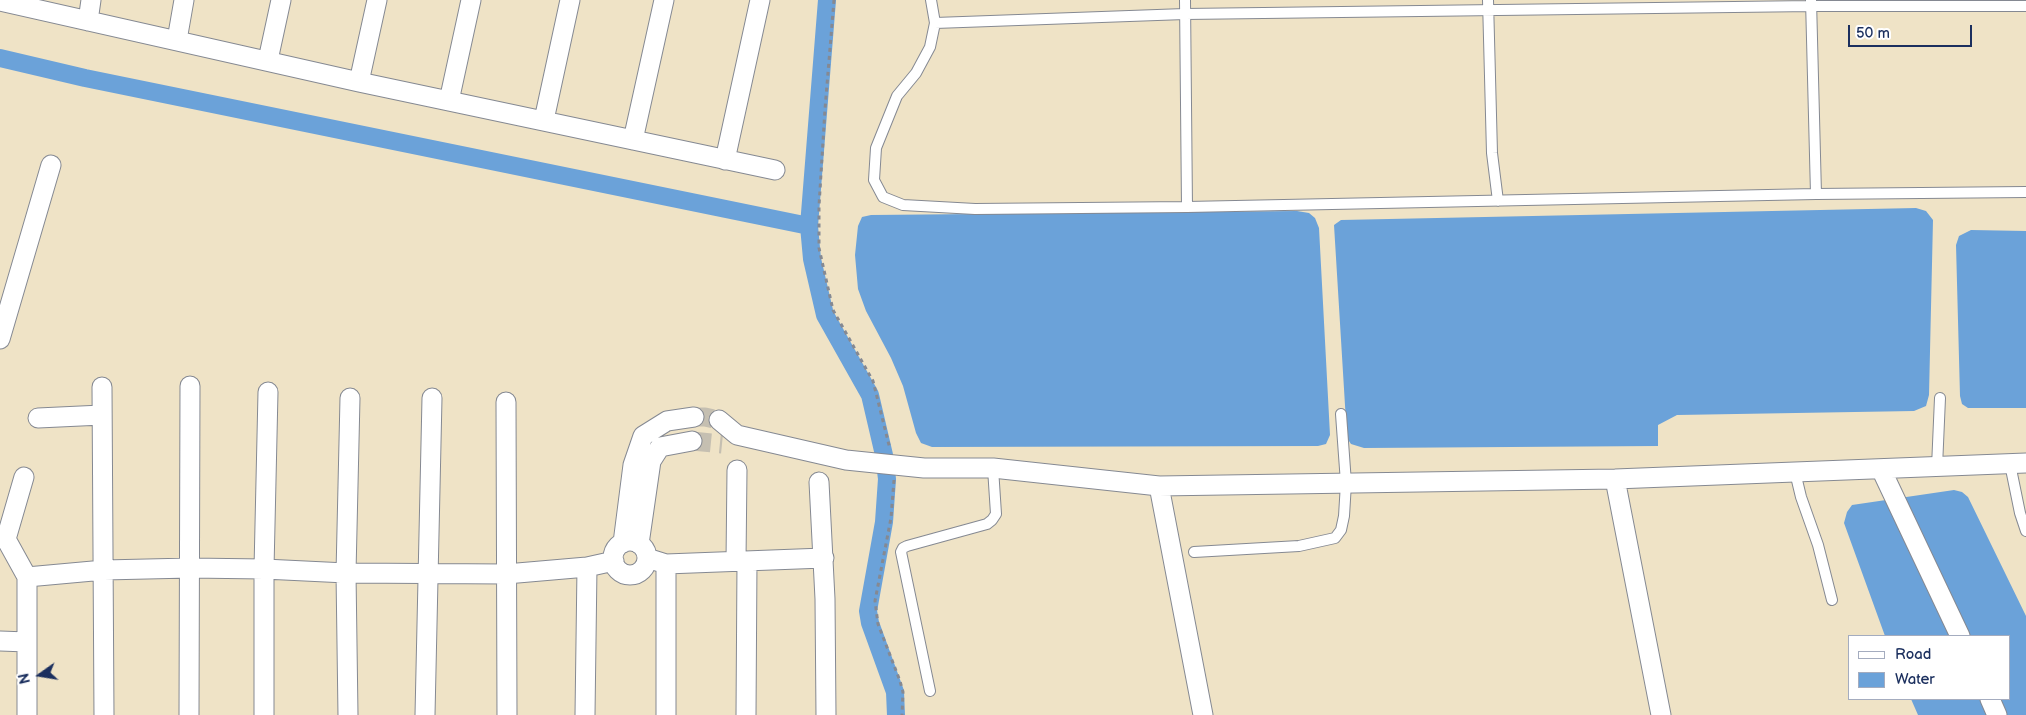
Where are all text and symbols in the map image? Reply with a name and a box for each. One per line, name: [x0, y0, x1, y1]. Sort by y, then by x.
scale bar: [1851, 15, 1975, 47]
text: 50 m: [1856, 24, 1890, 43]
legend: [1848, 635, 2011, 700]
text: Road: [1895, 645, 1931, 664]
north arrow: [15, 650, 65, 700]
text: Water: [1895, 670, 1935, 689]
text: N: [15, 671, 34, 686]

